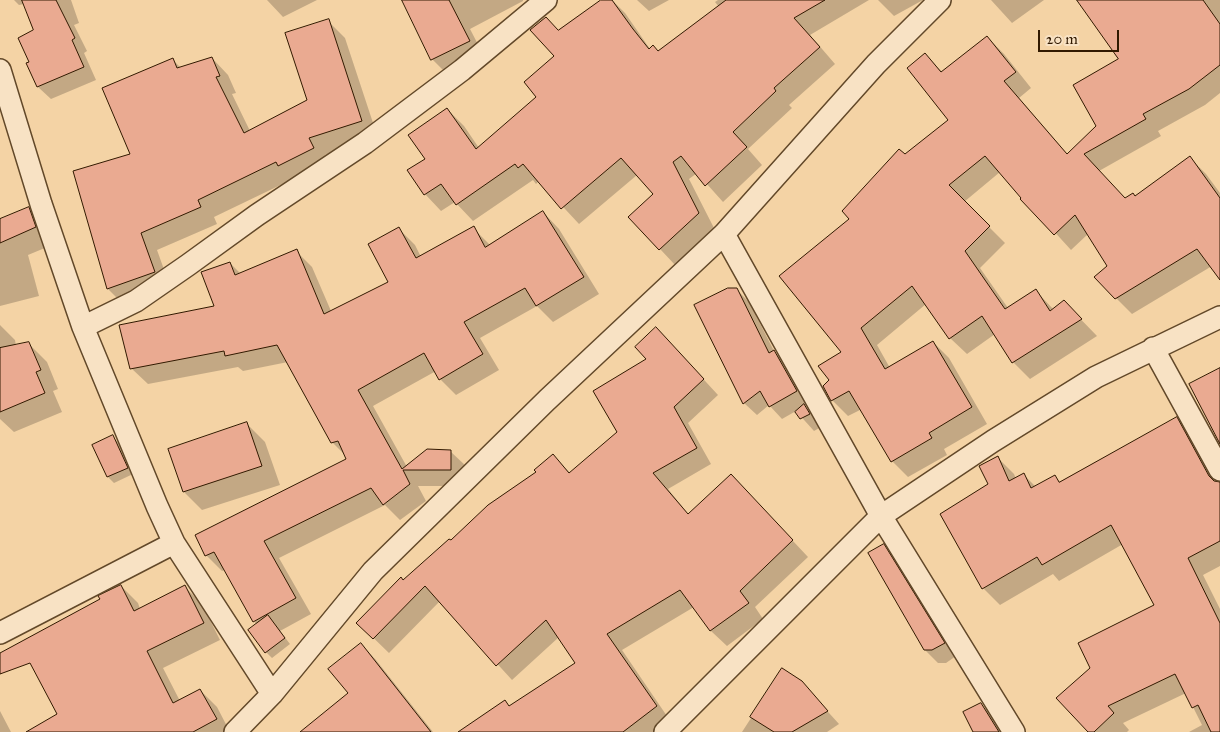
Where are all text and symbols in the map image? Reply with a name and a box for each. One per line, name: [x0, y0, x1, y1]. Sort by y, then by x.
scale bar: [1040, 20, 1121, 52]
text: 20 m: [1046, 30, 1078, 48]

